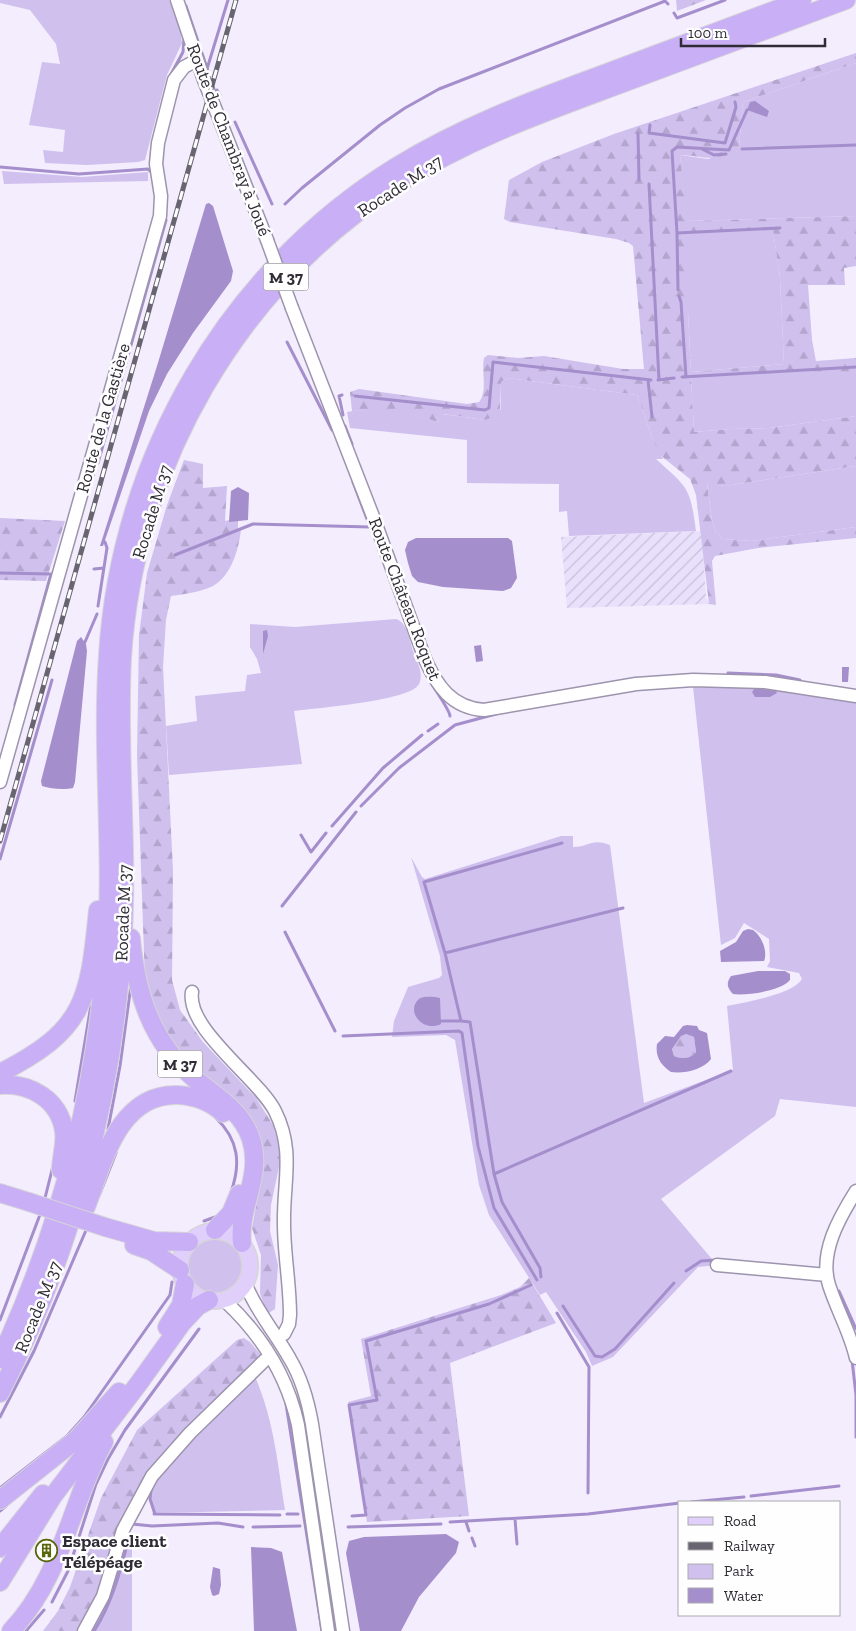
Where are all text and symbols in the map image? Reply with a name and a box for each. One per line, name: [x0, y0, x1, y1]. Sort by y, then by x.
scale bar: [681, 15, 825, 47]
text: 100 m: [688, 24, 727, 42]
street label: Route de Chambray à Joué: [182, 41, 276, 239]
street label: Rocade M 37: [353, 150, 447, 222]
road number: M 37: [264, 264, 308, 290]
street label: Route de la Gastière: [71, 341, 135, 495]
street label: Rocade M 37: [127, 462, 177, 562]
street label: Route Château Roquet: [364, 514, 446, 684]
street label: Rocade M 37: [110, 864, 136, 962]
road number: M 37: [158, 1050, 202, 1078]
street label: Rocade M 37: [10, 1258, 67, 1356]
legend: [678, 1501, 841, 1616]
text: Road: [724, 1512, 757, 1530]
place label: Espace client Télépéage: [62, 1530, 167, 1573]
text: Railway: [724, 1537, 775, 1555]
building icon: Espace client Télépéage: [34, 1539, 58, 1563]
text: Park: [724, 1562, 754, 1580]
text: Water: [724, 1587, 764, 1605]

